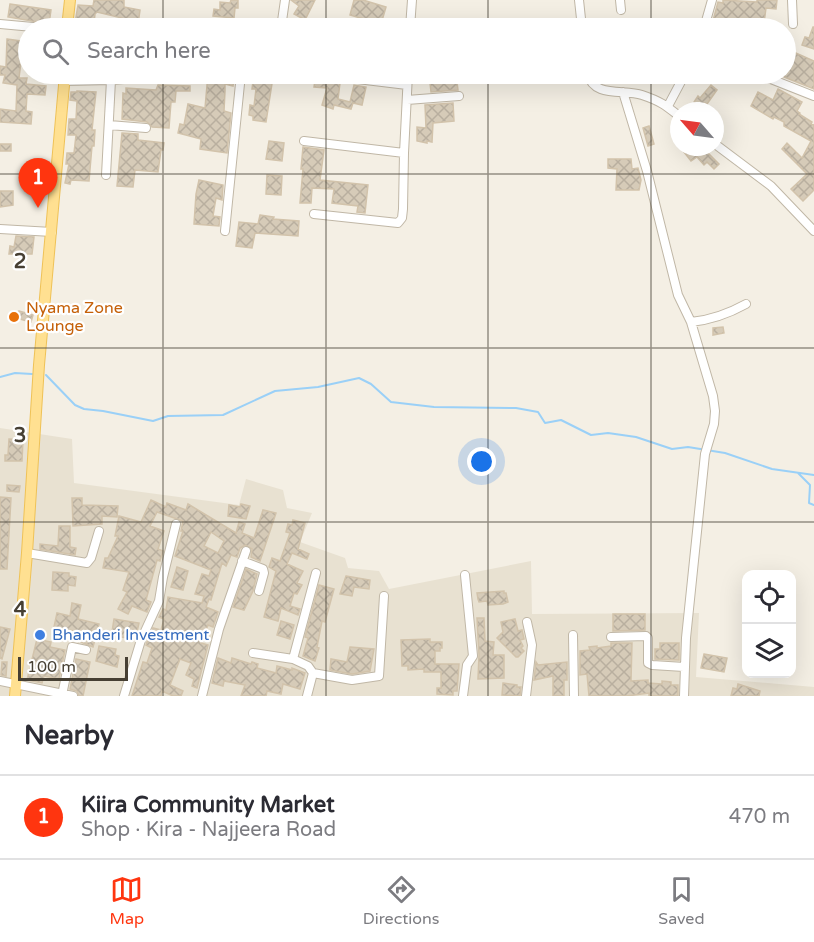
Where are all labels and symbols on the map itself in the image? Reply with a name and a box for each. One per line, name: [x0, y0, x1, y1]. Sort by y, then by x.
north arrow: [670, 102, 724, 156]
pin: 1: [18, 158, 57, 208]
text: 2: [14, 250, 26, 274]
place label: Nyama Zone Lounge: [26, 298, 123, 336]
marker: Nyama Zone Lounge: [7, 310, 21, 324]
text: 3: [14, 424, 26, 448]
your location: [467, 447, 496, 476]
text: 4: [14, 598, 27, 622]
place label: Bhanderi Investment: [52, 625, 209, 645]
marker: Bhanderi Investment: [33, 628, 47, 642]
scale bar: [18, 654, 128, 682]

